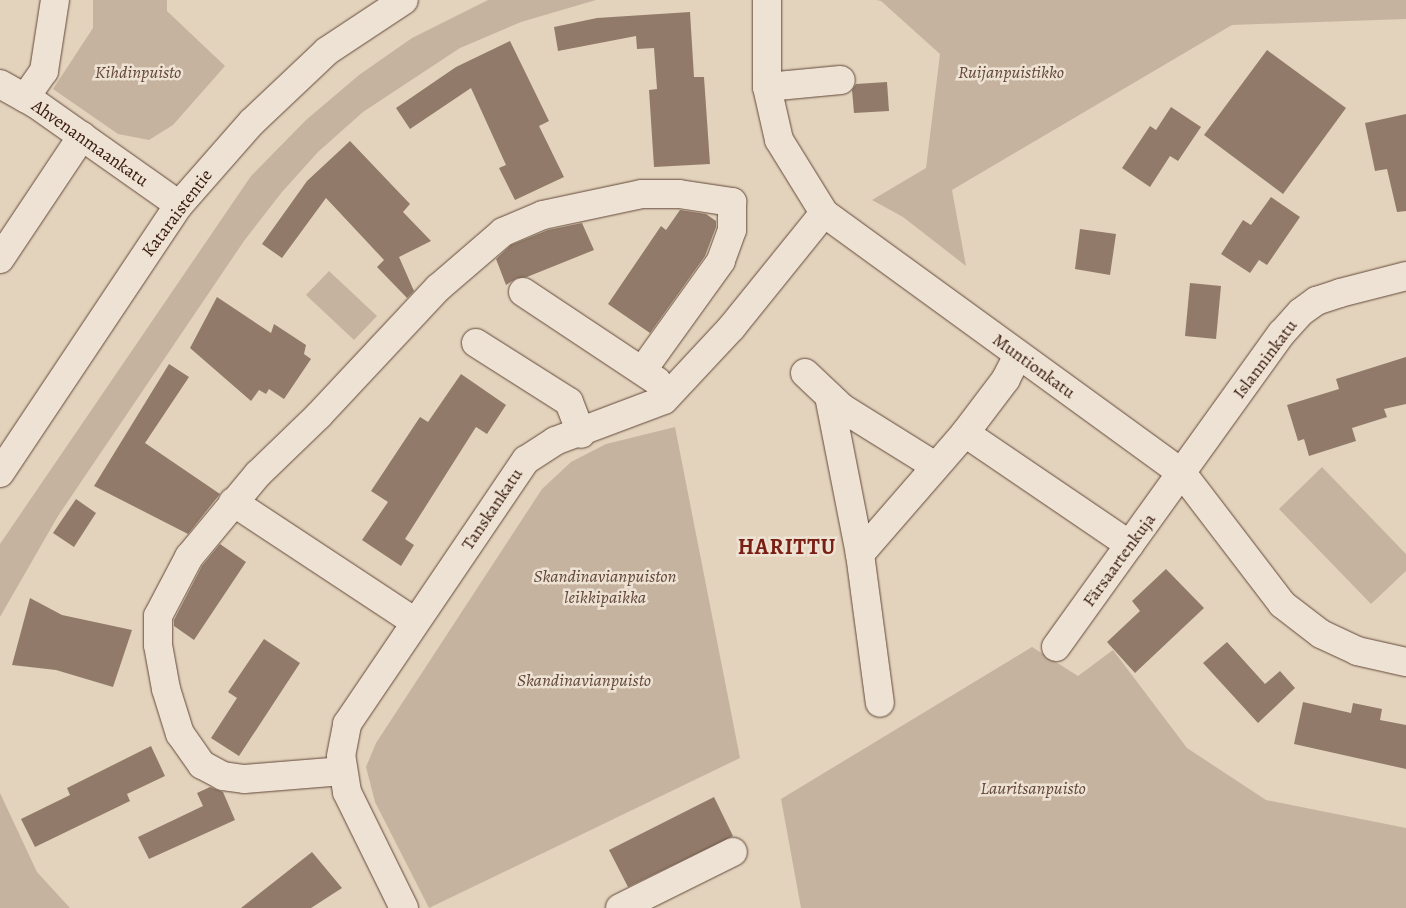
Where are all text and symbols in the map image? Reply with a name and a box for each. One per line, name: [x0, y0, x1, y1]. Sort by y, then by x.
park label: Kihdinpuisto: [95, 61, 181, 83]
park label: Ruijanpuistikko: [958, 61, 1064, 83]
street label: Ahvenanmaankatu: [27, 95, 153, 191]
street label: Kataraistentie: [137, 165, 217, 261]
street label: Islanninkatu: [1228, 315, 1302, 403]
street label: Muntionkatu: [988, 329, 1080, 403]
street label: Tanskankatu: [457, 464, 527, 554]
street label: Färsaartenkuja: [1078, 509, 1160, 611]
district label: HARITTU: [737, 535, 837, 561]
park label: Skandinavianpuiston leikkipaikka: [534, 566, 676, 608]
park label: Skandinavianpuisto: [517, 669, 651, 691]
park label: Lauritsanpuisto: [980, 777, 1086, 799]

